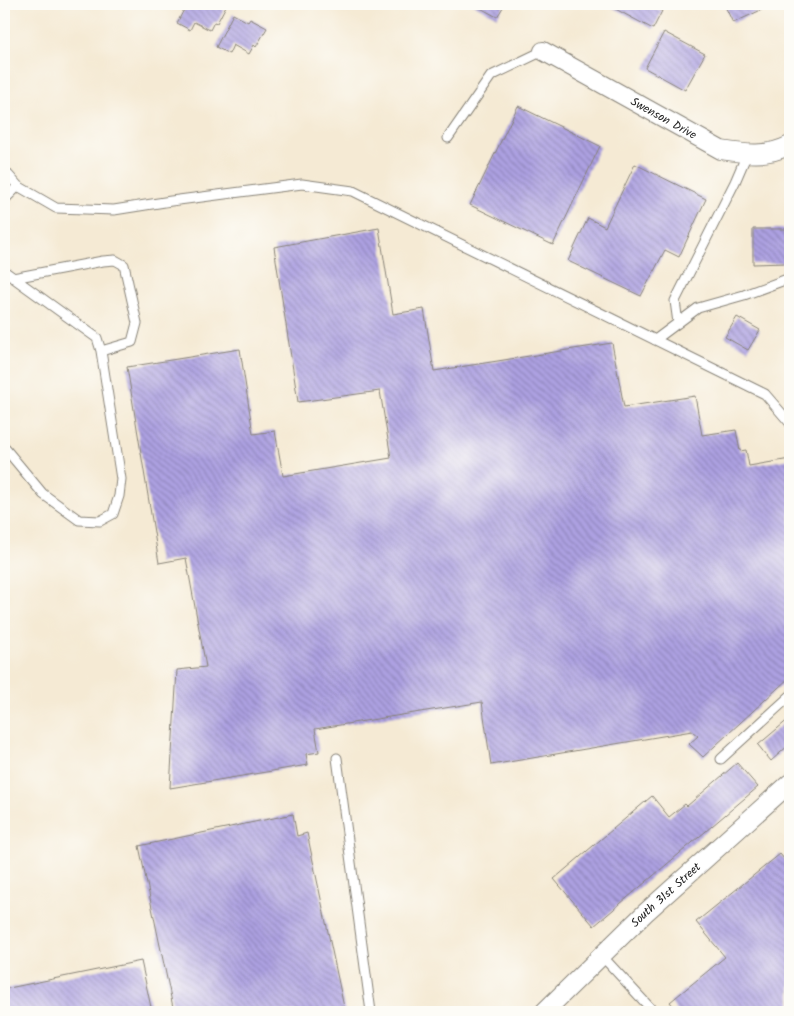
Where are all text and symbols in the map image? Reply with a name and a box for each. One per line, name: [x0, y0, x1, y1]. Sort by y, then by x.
street label: Swenson Drive: [627, 92, 700, 145]
street label: South 31st Street: [627, 858, 706, 932]

